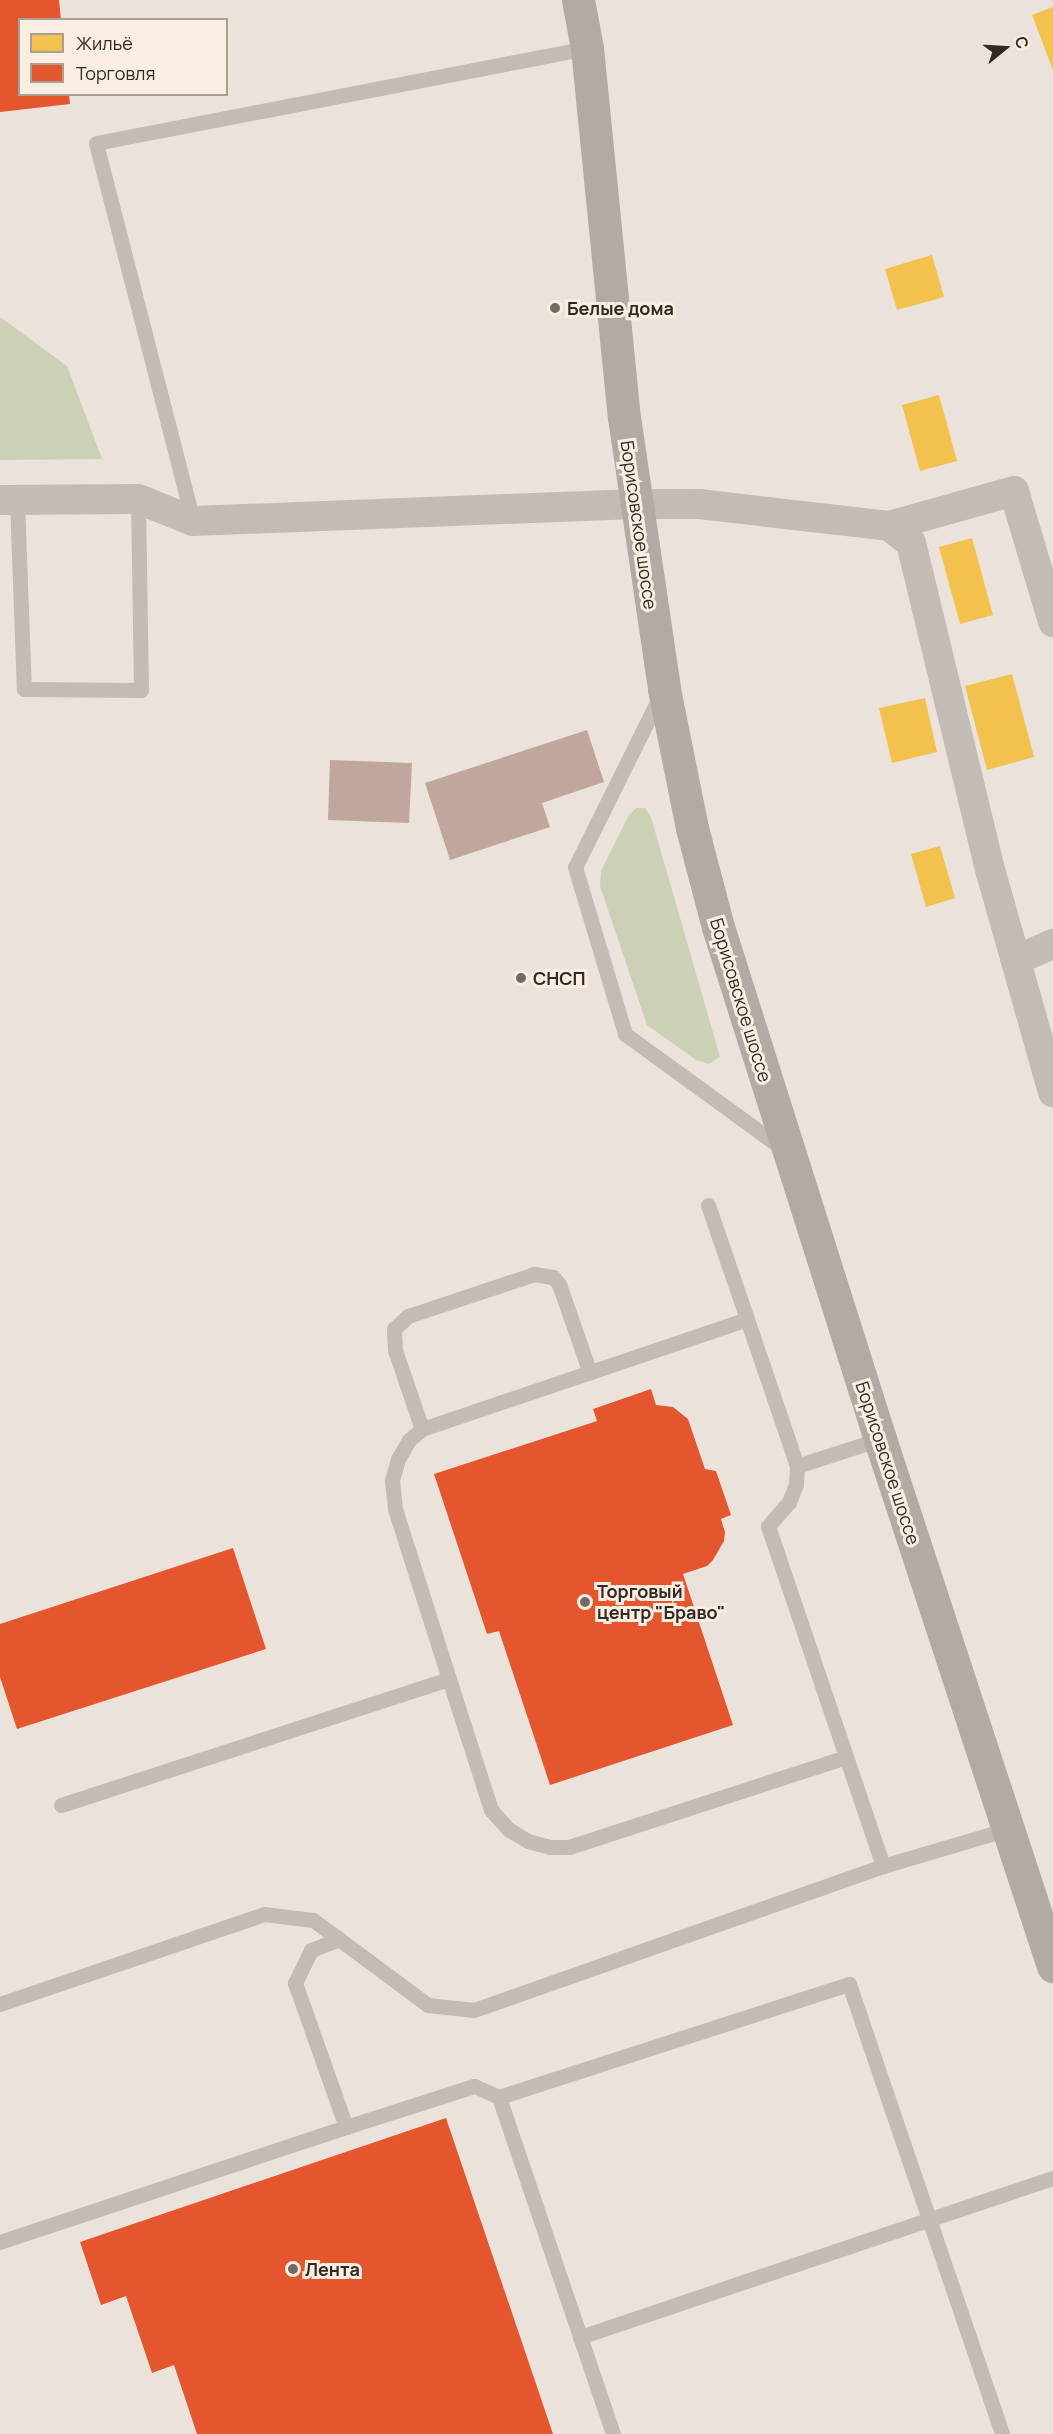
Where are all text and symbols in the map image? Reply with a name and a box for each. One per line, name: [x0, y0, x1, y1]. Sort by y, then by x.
legend: [18, 18, 228, 96]
north arrow: [975, 18, 1035, 78]
text: Жильё: [76, 31, 133, 55]
text: С: [1010, 33, 1034, 51]
text: Торговля: [76, 61, 155, 85]
place label: Белые дома: [567, 297, 674, 319]
marker: Белые дома: [548, 301, 562, 315]
street label: Борисовское шоссе: [616, 439, 662, 611]
street label: Борисовское шоссе: [706, 915, 776, 1085]
place label: СНСП: [533, 967, 586, 989]
marker: СНСП: [514, 971, 528, 985]
street label: Борисовское шоссе: [851, 1379, 925, 1547]
place label: Торговый центр "Браво": [597, 1581, 725, 1624]
marker: Торговый центр "Браво": [578, 1595, 592, 1609]
place label: Лента: [305, 2258, 360, 2280]
marker: Лента: [286, 2262, 300, 2276]

